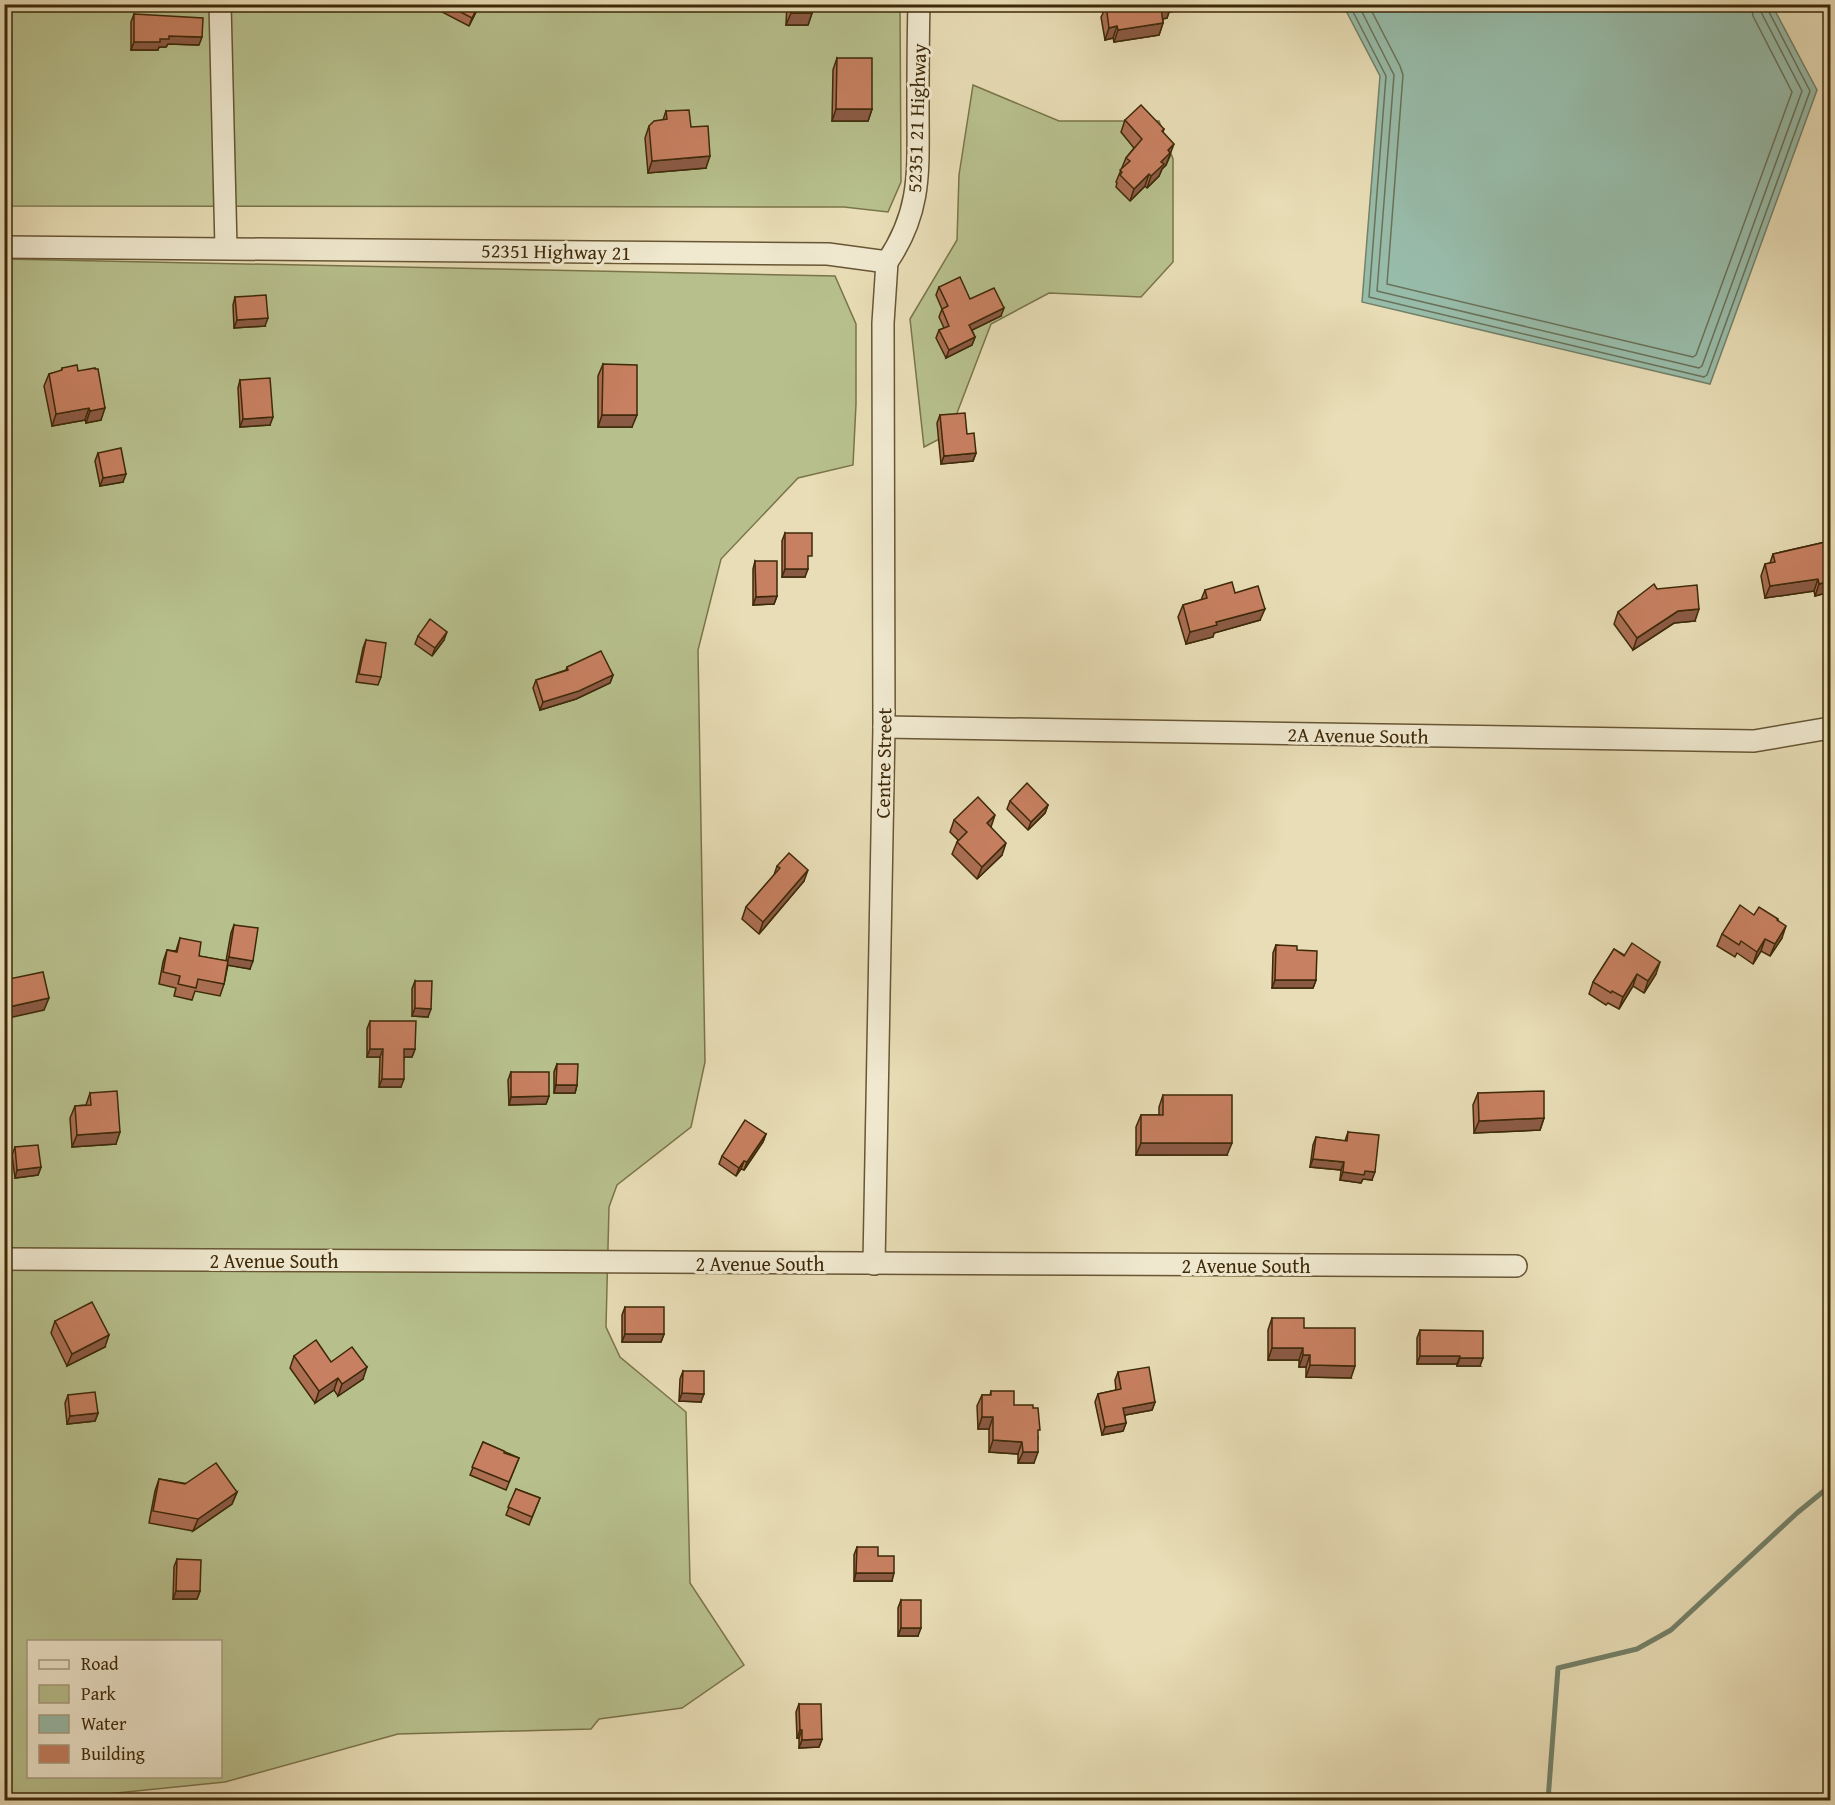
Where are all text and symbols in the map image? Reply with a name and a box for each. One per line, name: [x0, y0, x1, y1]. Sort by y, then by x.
street label: 52351 21 Highway: [899, 43, 933, 193]
street label: 52351 Highway 21: [481, 235, 631, 267]
street label: Centre Street: [868, 707, 898, 819]
street label: 2A Avenue South: [1287, 719, 1429, 751]
street label: 2 Avenue South: [210, 1246, 338, 1275]
street label: 2 Avenue South: [696, 1249, 824, 1278]
street label: 2 Avenue South: [1182, 1251, 1310, 1280]
legend: [27, 1640, 222, 1778]
text: Road: [81, 1650, 119, 1677]
text: Park: [81, 1680, 117, 1707]
text: Water: [81, 1710, 127, 1737]
text: Building: [81, 1740, 145, 1767]

